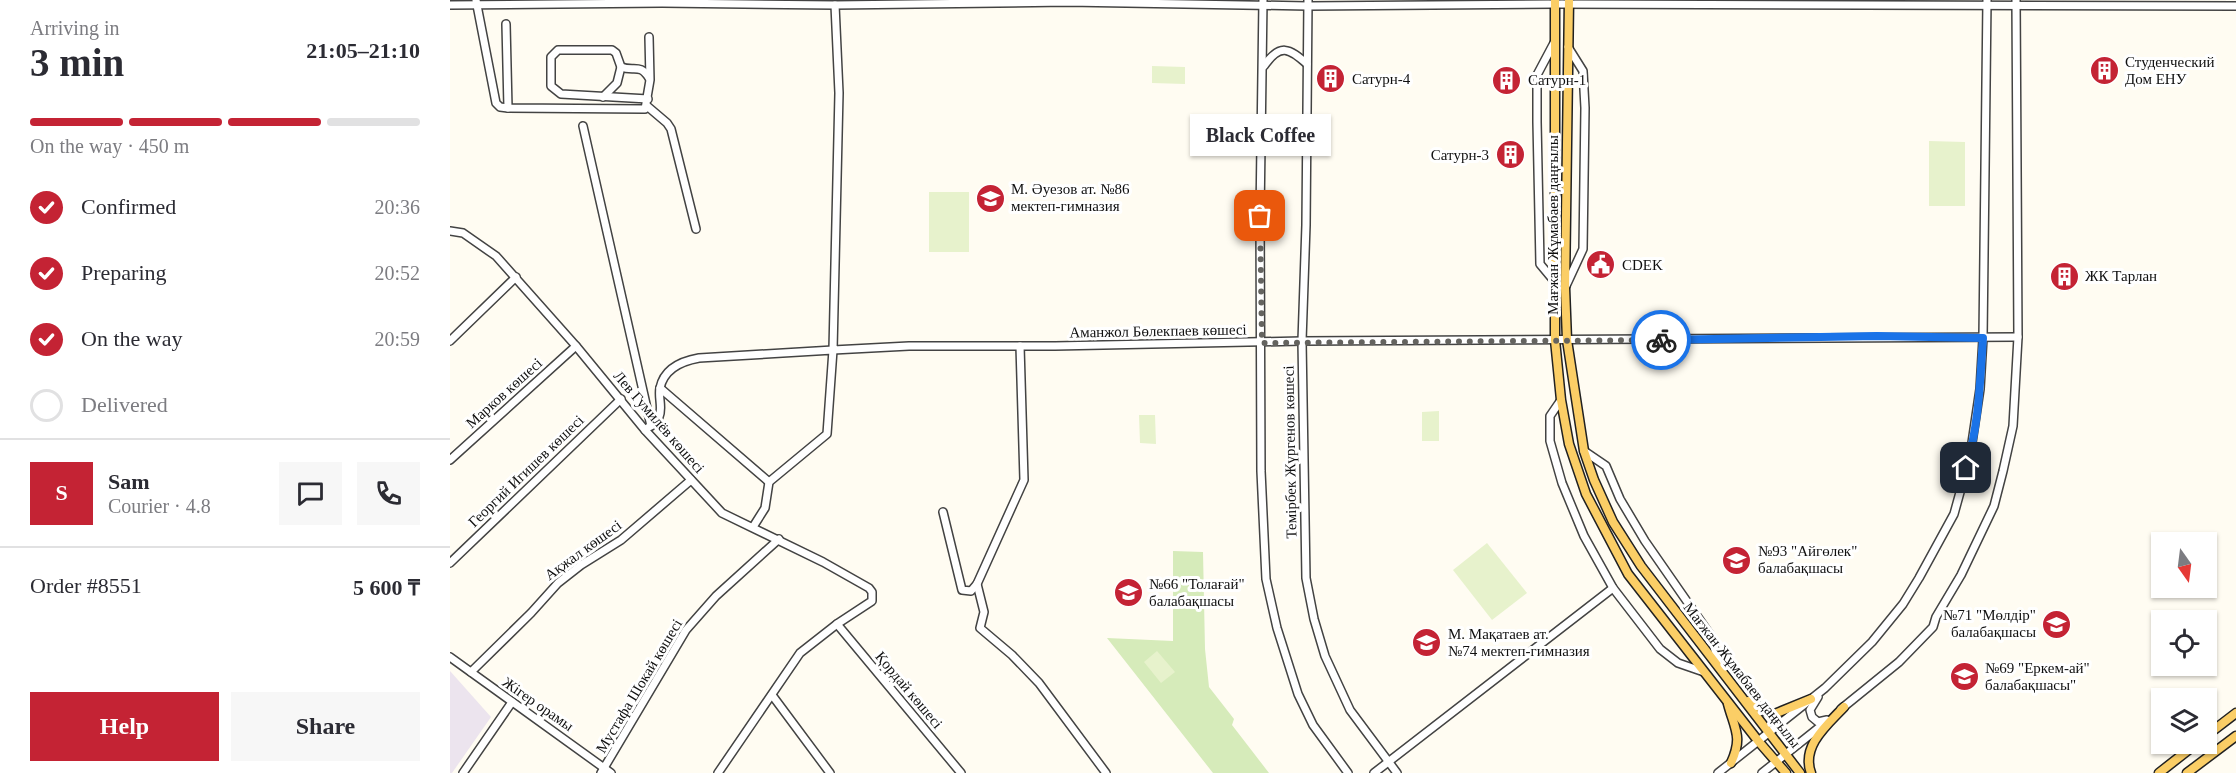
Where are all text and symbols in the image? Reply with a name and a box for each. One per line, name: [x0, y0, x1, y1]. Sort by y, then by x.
text: Arriving in: [30, 17, 119, 39]
text: 21:05–21:10: [306, 38, 420, 63]
text: 3 min: [30, 41, 124, 84]
place label: Студенческий Дом ЕНУ: [2125, 54, 2215, 87]
building icon: Студенческий Дом ЕНУ: [2088, 55, 2120, 87]
building icon: Сатурн-4: [1315, 63, 1347, 95]
building icon: Сатурн-1: [1491, 64, 1523, 96]
place label: Сатурн-4: [1352, 71, 1411, 87]
place label: Сатурн-1: [1528, 72, 1586, 88]
callout: Black Coffee: [1190, 114, 1330, 156]
text: Black Coffee: [1206, 124, 1315, 146]
text: On the way · 450 m: [30, 135, 189, 157]
street label: Мағжан Жұмабаев даңғылы: [1545, 135, 1561, 315]
building icon: Сатурн-3: [1494, 139, 1526, 171]
place label: Сатурн-3: [1431, 147, 1489, 163]
place label: М. Әуезов ат. №86 мектеп-гимназия: [1011, 181, 1130, 214]
school or university icon: М. Әуезов ат. №86 мектеп-гимназия: [974, 182, 1006, 214]
pin: [1234, 190, 1285, 241]
icon: check: [30, 191, 63, 224]
text: Confirmed: [81, 194, 176, 219]
text: 20:36: [374, 196, 420, 218]
icon: bag: [1243, 199, 1276, 232]
public building icon: CDEK: [1585, 249, 1617, 281]
icon: check: [30, 257, 63, 290]
place label: CDEK: [1622, 257, 1663, 273]
text: Preparing: [81, 260, 167, 285]
building icon: ЖК Тарлан: [2048, 260, 2080, 292]
text: 20:52: [374, 262, 420, 284]
place label: ЖК Тарлан: [2085, 268, 2157, 284]
courier: [1631, 310, 1691, 370]
street label: Аманжол Бөлекпаев көшесі: [1069, 321, 1247, 341]
icon: check: [30, 323, 63, 356]
icon: bike: [1645, 324, 1678, 357]
text: On the way: [81, 326, 182, 351]
text: 20:59: [374, 328, 420, 350]
street label: Марков көшесі: [463, 355, 545, 431]
street label: Темірбек Жүргенов көшесі: [1280, 365, 1300, 539]
street label: Лев Гумилёв көшесі: [610, 368, 708, 476]
text: Delivered: [81, 392, 168, 417]
street label: Георгий Игишев көшесі: [465, 412, 587, 530]
pin: [1940, 442, 1991, 493]
icon: home: [1949, 451, 1982, 484]
button: chat: [279, 462, 342, 525]
button: phone: [357, 462, 420, 525]
text: Sam: [108, 469, 150, 494]
text: S: [55, 480, 68, 505]
text: Courier · 4.8: [108, 495, 211, 517]
street label: Ақжал көшесі: [542, 517, 624, 583]
north arrow: [2151, 532, 2217, 598]
map controls: [2151, 532, 2217, 754]
place label: №93 "Айгөлек" балабақшасы: [1758, 543, 1857, 576]
school or university icon: №93 "Айгөлек" балабақшасы: [1721, 544, 1753, 576]
text: Order #8551: [30, 573, 142, 598]
text: 5 600 ₸: [353, 575, 420, 600]
place label: №66 "Толағай" балабақшасы: [1149, 576, 1245, 609]
school or university icon: №66 "Толағай" балабақшасы: [1112, 577, 1144, 609]
street label: Мағжан Жұмабаев даңғылы: [1680, 599, 1804, 751]
place label: №71 "Мөлдір" балабақшасы: [1943, 607, 2036, 640]
school or university icon: №71 "Мөлдір" балабақшасы: [2041, 608, 2073, 640]
button: locate: [2151, 610, 2217, 676]
street label: Мустафа Шокай көшесі: [593, 616, 685, 756]
place label: М. Мақатаев ат. №74 мектеп-гимназия: [1448, 626, 1590, 659]
school or university icon: М. Мақатаев ат. №74 мектеп-гимназия: [1411, 627, 1443, 659]
street label: Қордай көшесі: [872, 648, 946, 732]
place label: №69 "Еркем-ай" балабақшасы": [1985, 660, 2090, 693]
school or university icon: №69 "Еркем-ай" балабақшасы": [1948, 661, 1980, 693]
street label: Жігер орамы: [500, 674, 576, 734]
button: layers: [2151, 688, 2217, 754]
button: Help: [30, 692, 219, 761]
button: Share: [231, 692, 420, 761]

